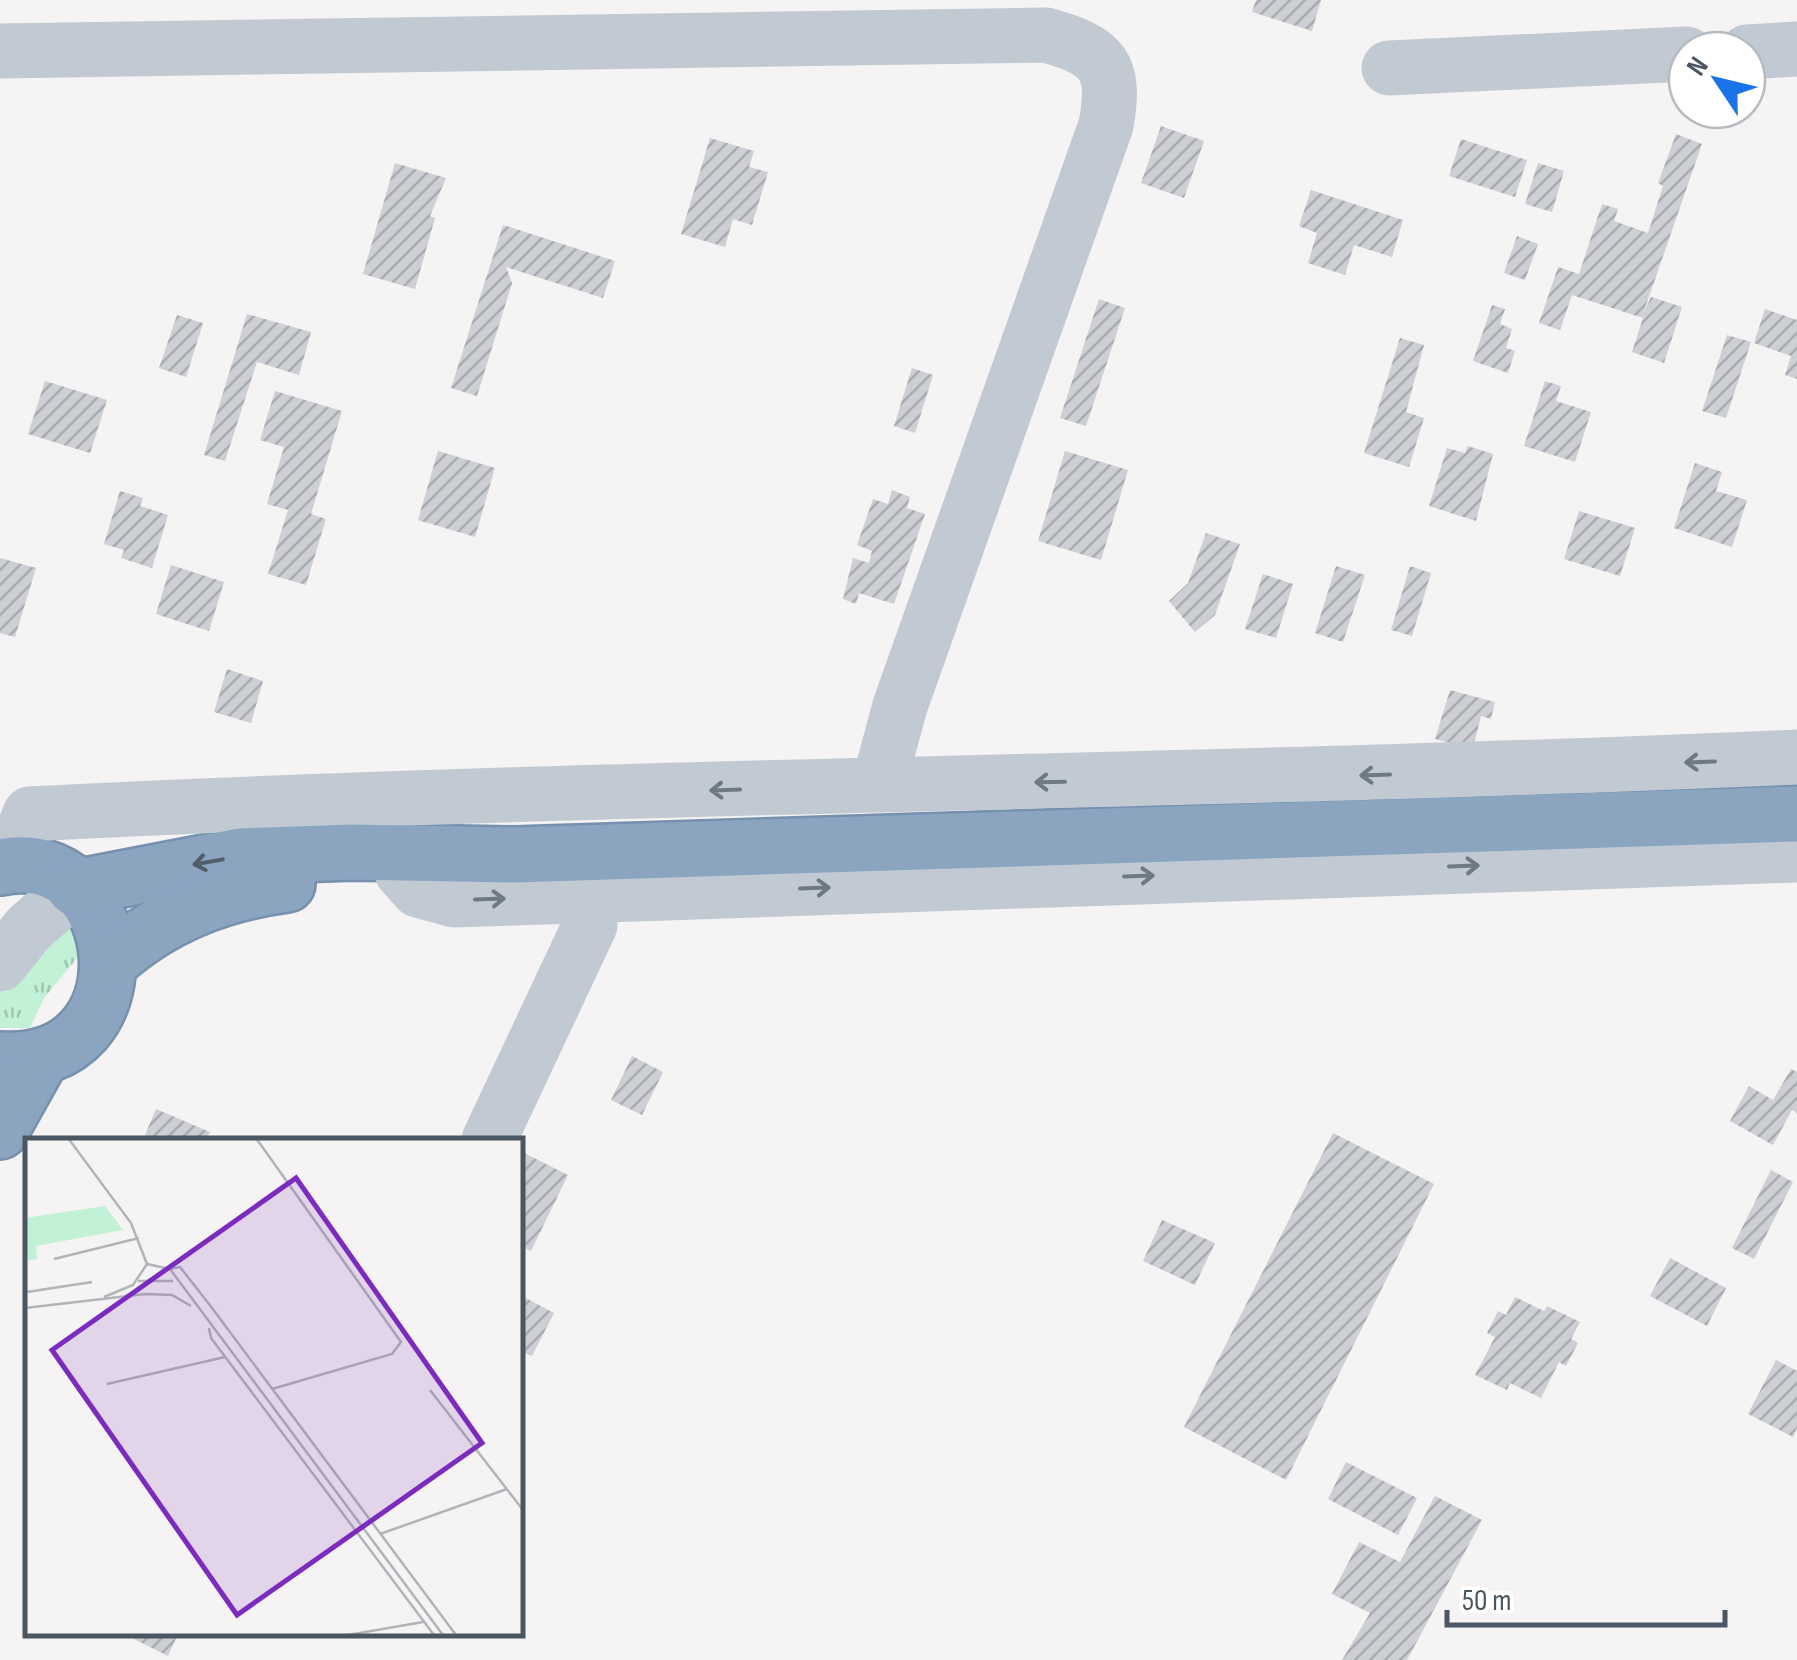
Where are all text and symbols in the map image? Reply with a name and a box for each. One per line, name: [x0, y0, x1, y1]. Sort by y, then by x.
north arrow: [1667, 30, 1767, 130]
text: N: [1680, 51, 1716, 82]
one-way arrow: [1684, 752, 1716, 771]
one-way arrow: [1359, 765, 1391, 784]
one-way arrow: [1034, 773, 1066, 792]
one-way arrow: [710, 781, 742, 800]
one-way arrow: [192, 853, 225, 872]
one-way arrow: [1448, 856, 1480, 875]
one-way arrow: [1123, 867, 1155, 886]
one-way arrow: [798, 878, 830, 897]
one-way arrow: [473, 889, 505, 908]
inset map: [25, 1138, 522, 1635]
scale bar: [1447, 1565, 1724, 1627]
text: 50 m: [1462, 1583, 1511, 1619]

